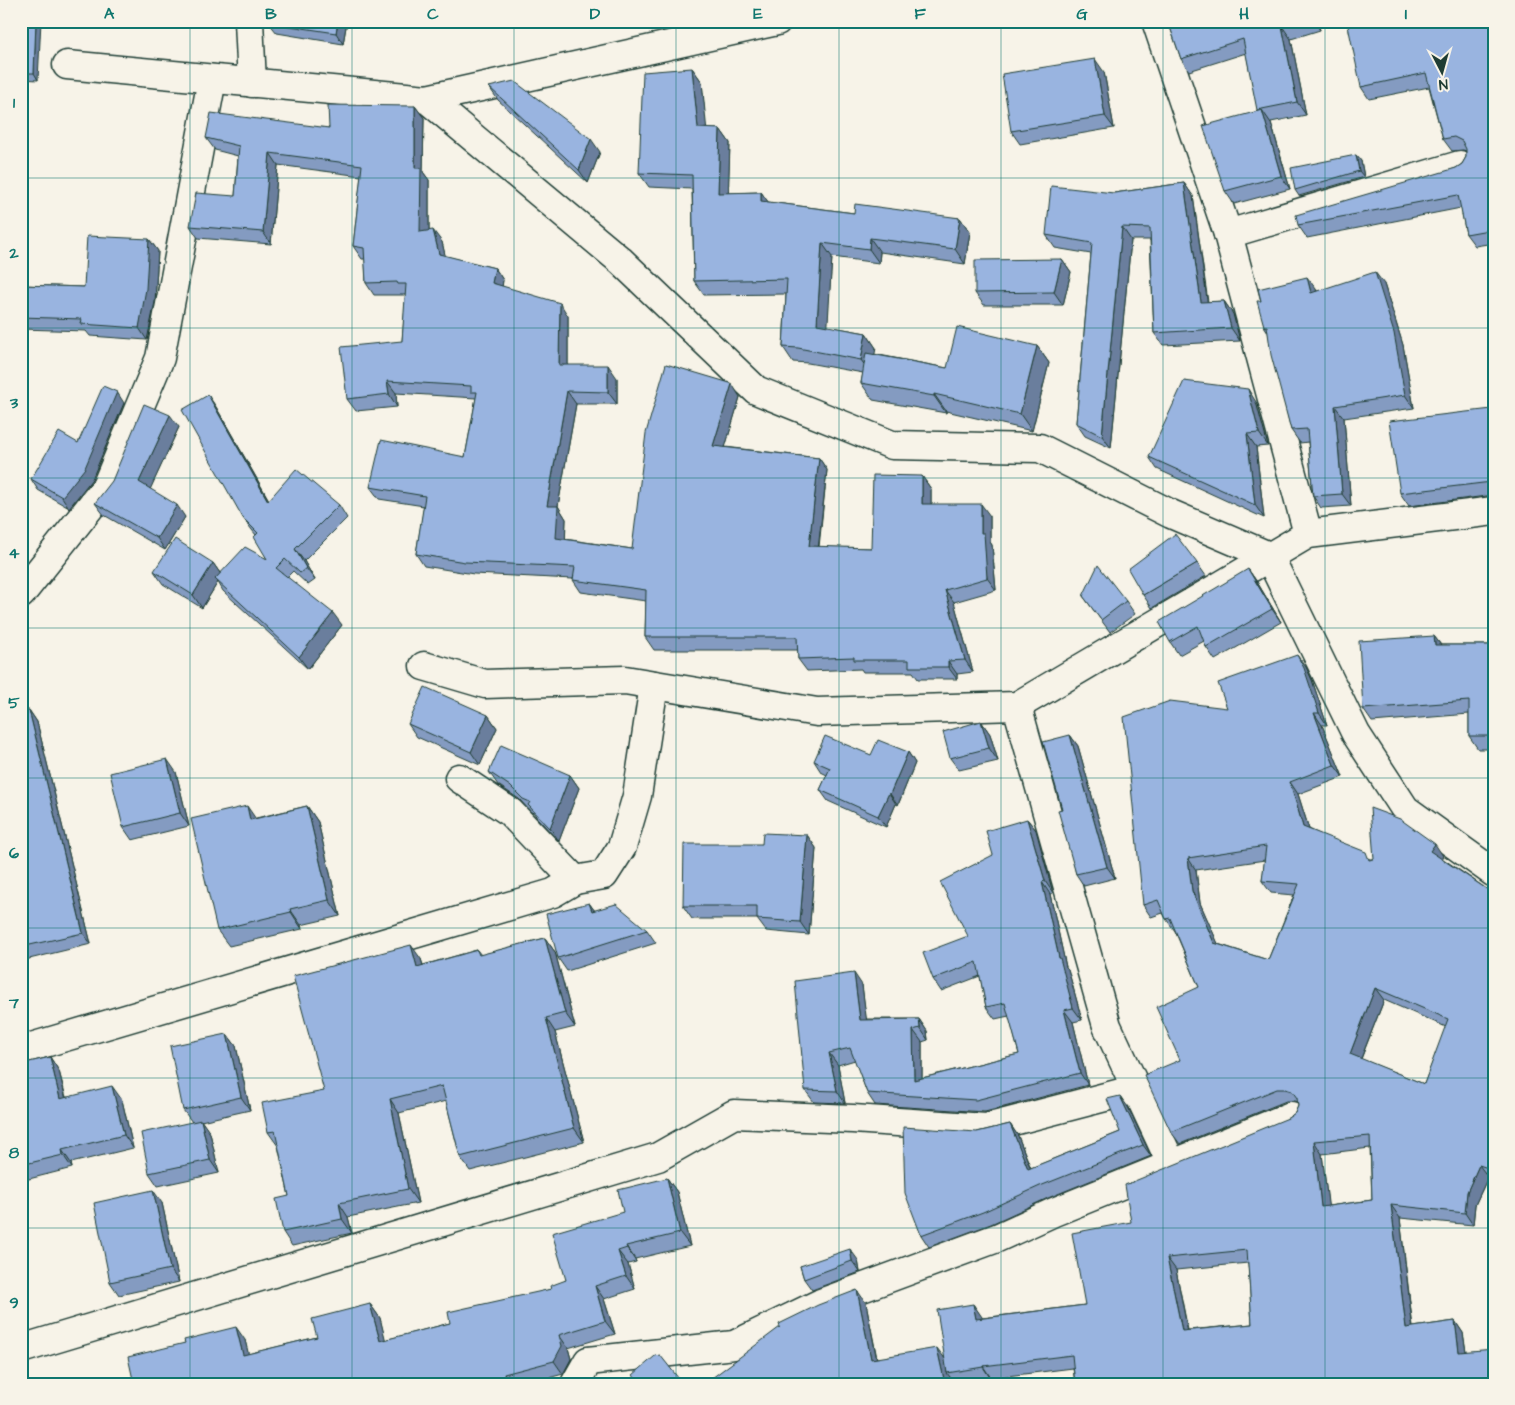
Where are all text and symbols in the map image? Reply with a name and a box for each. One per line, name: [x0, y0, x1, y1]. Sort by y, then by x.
text: A: [104, 3, 115, 25]
text: B: [265, 3, 277, 25]
text: C: [427, 3, 439, 25]
text: D: [590, 3, 601, 25]
text: E: [753, 3, 763, 25]
text: F: [914, 3, 926, 25]
text: G: [1076, 3, 1088, 25]
text: H: [1239, 3, 1249, 25]
text: I: [1405, 3, 1407, 25]
north arrow: [1418, 48, 1468, 98]
text: N: [1438, 74, 1449, 94]
text: 1: [13, 92, 16, 114]
text: 2: [8, 242, 19, 264]
text: 3: [9, 392, 19, 414]
text: 4: [9, 542, 20, 564]
text: 5: [8, 692, 20, 714]
text: 6: [9, 842, 19, 864]
text: 7: [8, 992, 19, 1014]
text: 8: [9, 1142, 20, 1164]
text: 9: [9, 1292, 19, 1314]

